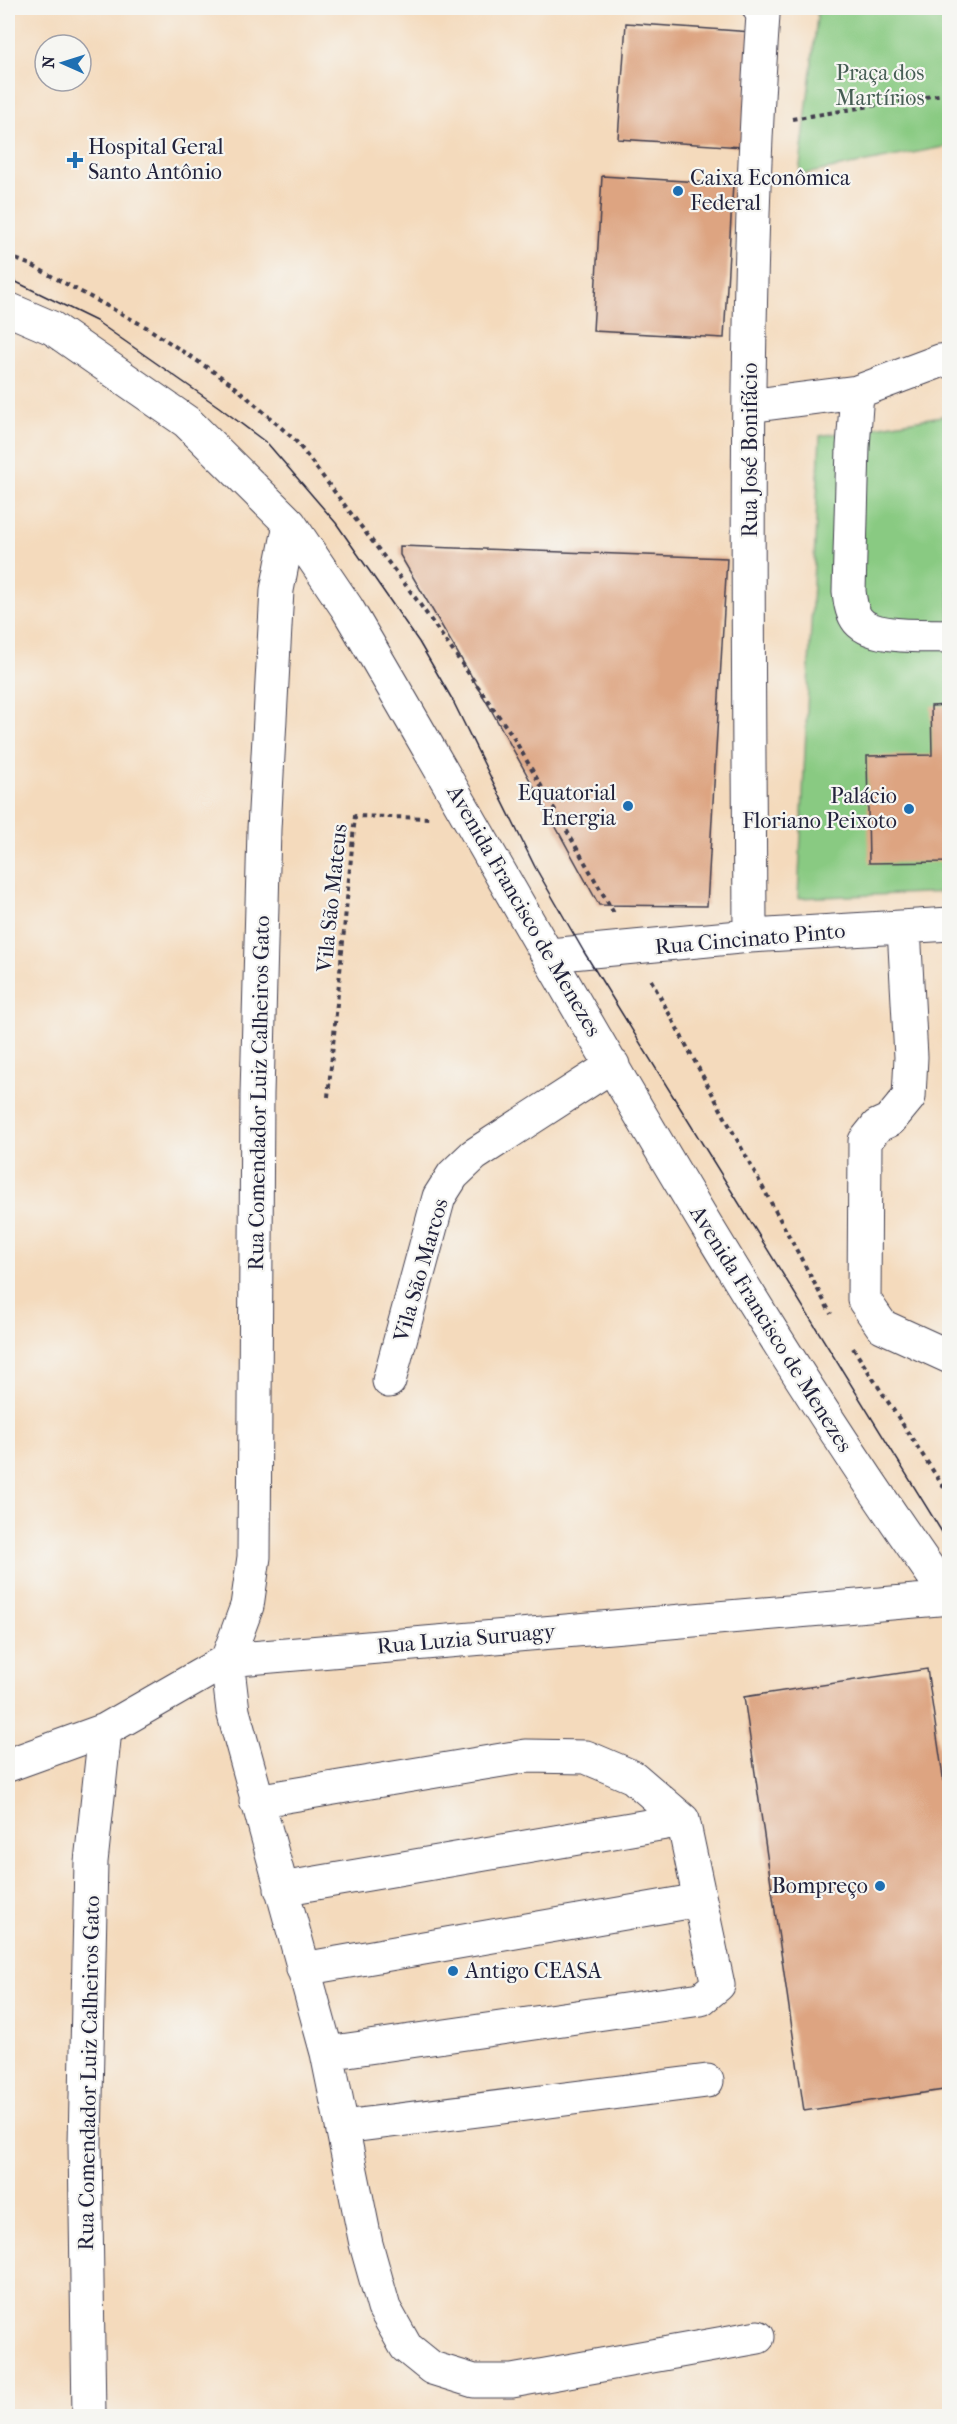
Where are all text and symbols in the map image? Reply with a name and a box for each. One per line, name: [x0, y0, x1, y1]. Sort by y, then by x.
north arrow: [33, 33, 93, 93]
text: N: [39, 55, 58, 69]
park label: Praça dos Martírios: [835, 60, 925, 111]
place label: Hospital Geral Santo Antônio: [88, 134, 224, 185]
marker: Hospital Geral Santo Antônio: [66, 151, 84, 169]
place label: Caixa Econômica Federal: [690, 165, 851, 216]
marker: Caixa Econômica Federal: [671, 184, 685, 198]
street label: Rua José Bonifácio: [737, 363, 763, 537]
street label: Avenida Francisco de Menezes: [441, 780, 607, 1041]
place label: Equatorial Energia: [518, 780, 617, 831]
place label: Palácio Floriano Peixoto: [742, 783, 897, 834]
marker: Equatorial Energia: [621, 799, 635, 813]
marker: Palácio Floriano Peixoto: [902, 802, 916, 816]
street label: Vila São Mateus: [311, 823, 353, 974]
street label: Rua Comendador Luiz Calheiros Gato: [243, 915, 275, 1271]
street label: Rua Cincinato Pinto: [654, 918, 846, 960]
street label: Vila São Marcos: [388, 1195, 454, 1346]
street label: Avenida Francisco de Menezes: [684, 1200, 858, 1457]
street label: Rua Luzia Suruagy: [376, 1618, 558, 1660]
place label: Bompreço: [772, 1873, 868, 1899]
marker: Bompreço: [873, 1879, 887, 1893]
street label: Rua Comendador Luiz Calheiros Gato: [73, 1895, 105, 2251]
place label: Antigo CEASA: [464, 1958, 603, 1984]
marker: Antigo CEASA: [446, 1964, 460, 1978]

